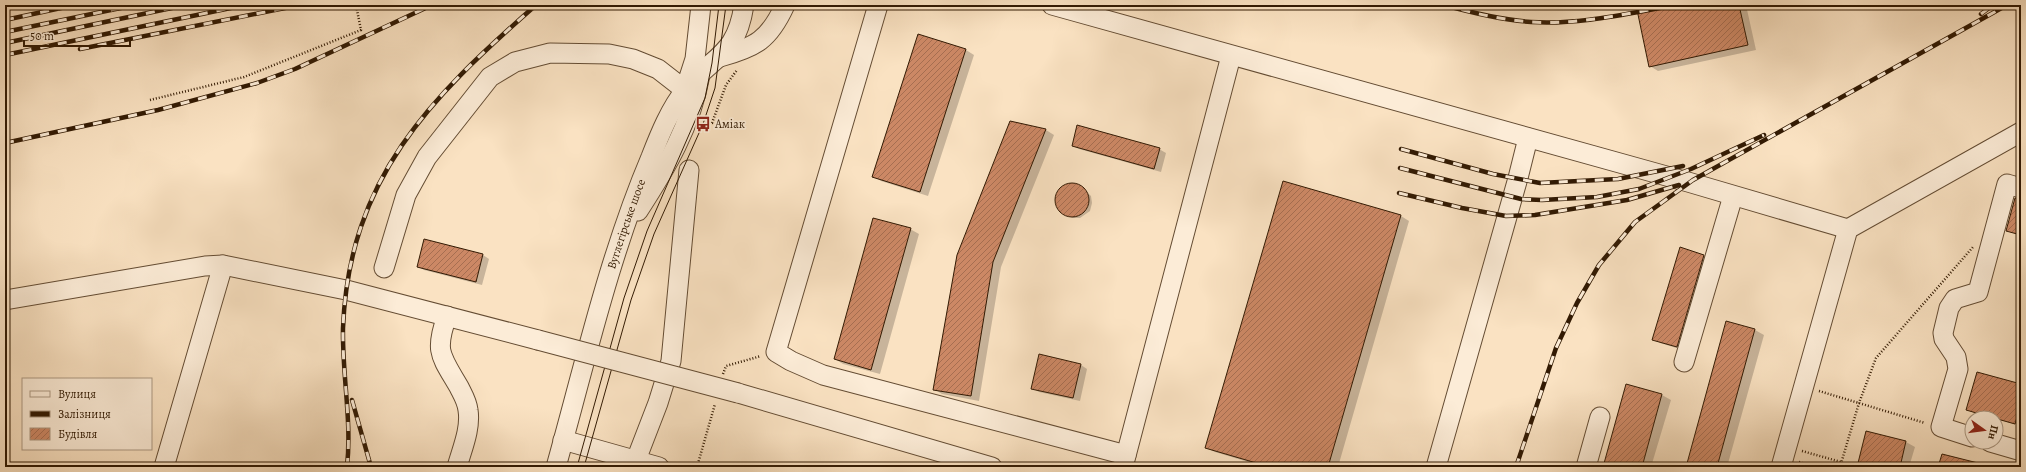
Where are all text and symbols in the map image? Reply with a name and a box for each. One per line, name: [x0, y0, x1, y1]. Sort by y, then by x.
scale bar: [24, 22, 130, 48]
text: 50 m: [30, 28, 54, 44]
bus stop icon: Аміак: [694, 115, 712, 133]
place label: Аміак: [714, 116, 745, 132]
street label: Вуглегірське шосе: [603, 177, 649, 271]
legend: [22, 378, 152, 450]
text: Вулиця: [58, 386, 96, 402]
text: Залізниця: [58, 406, 111, 422]
north arrow: [1964, 410, 2004, 450]
text: Пн: [1984, 424, 2002, 442]
text: Будівля: [58, 426, 98, 442]

